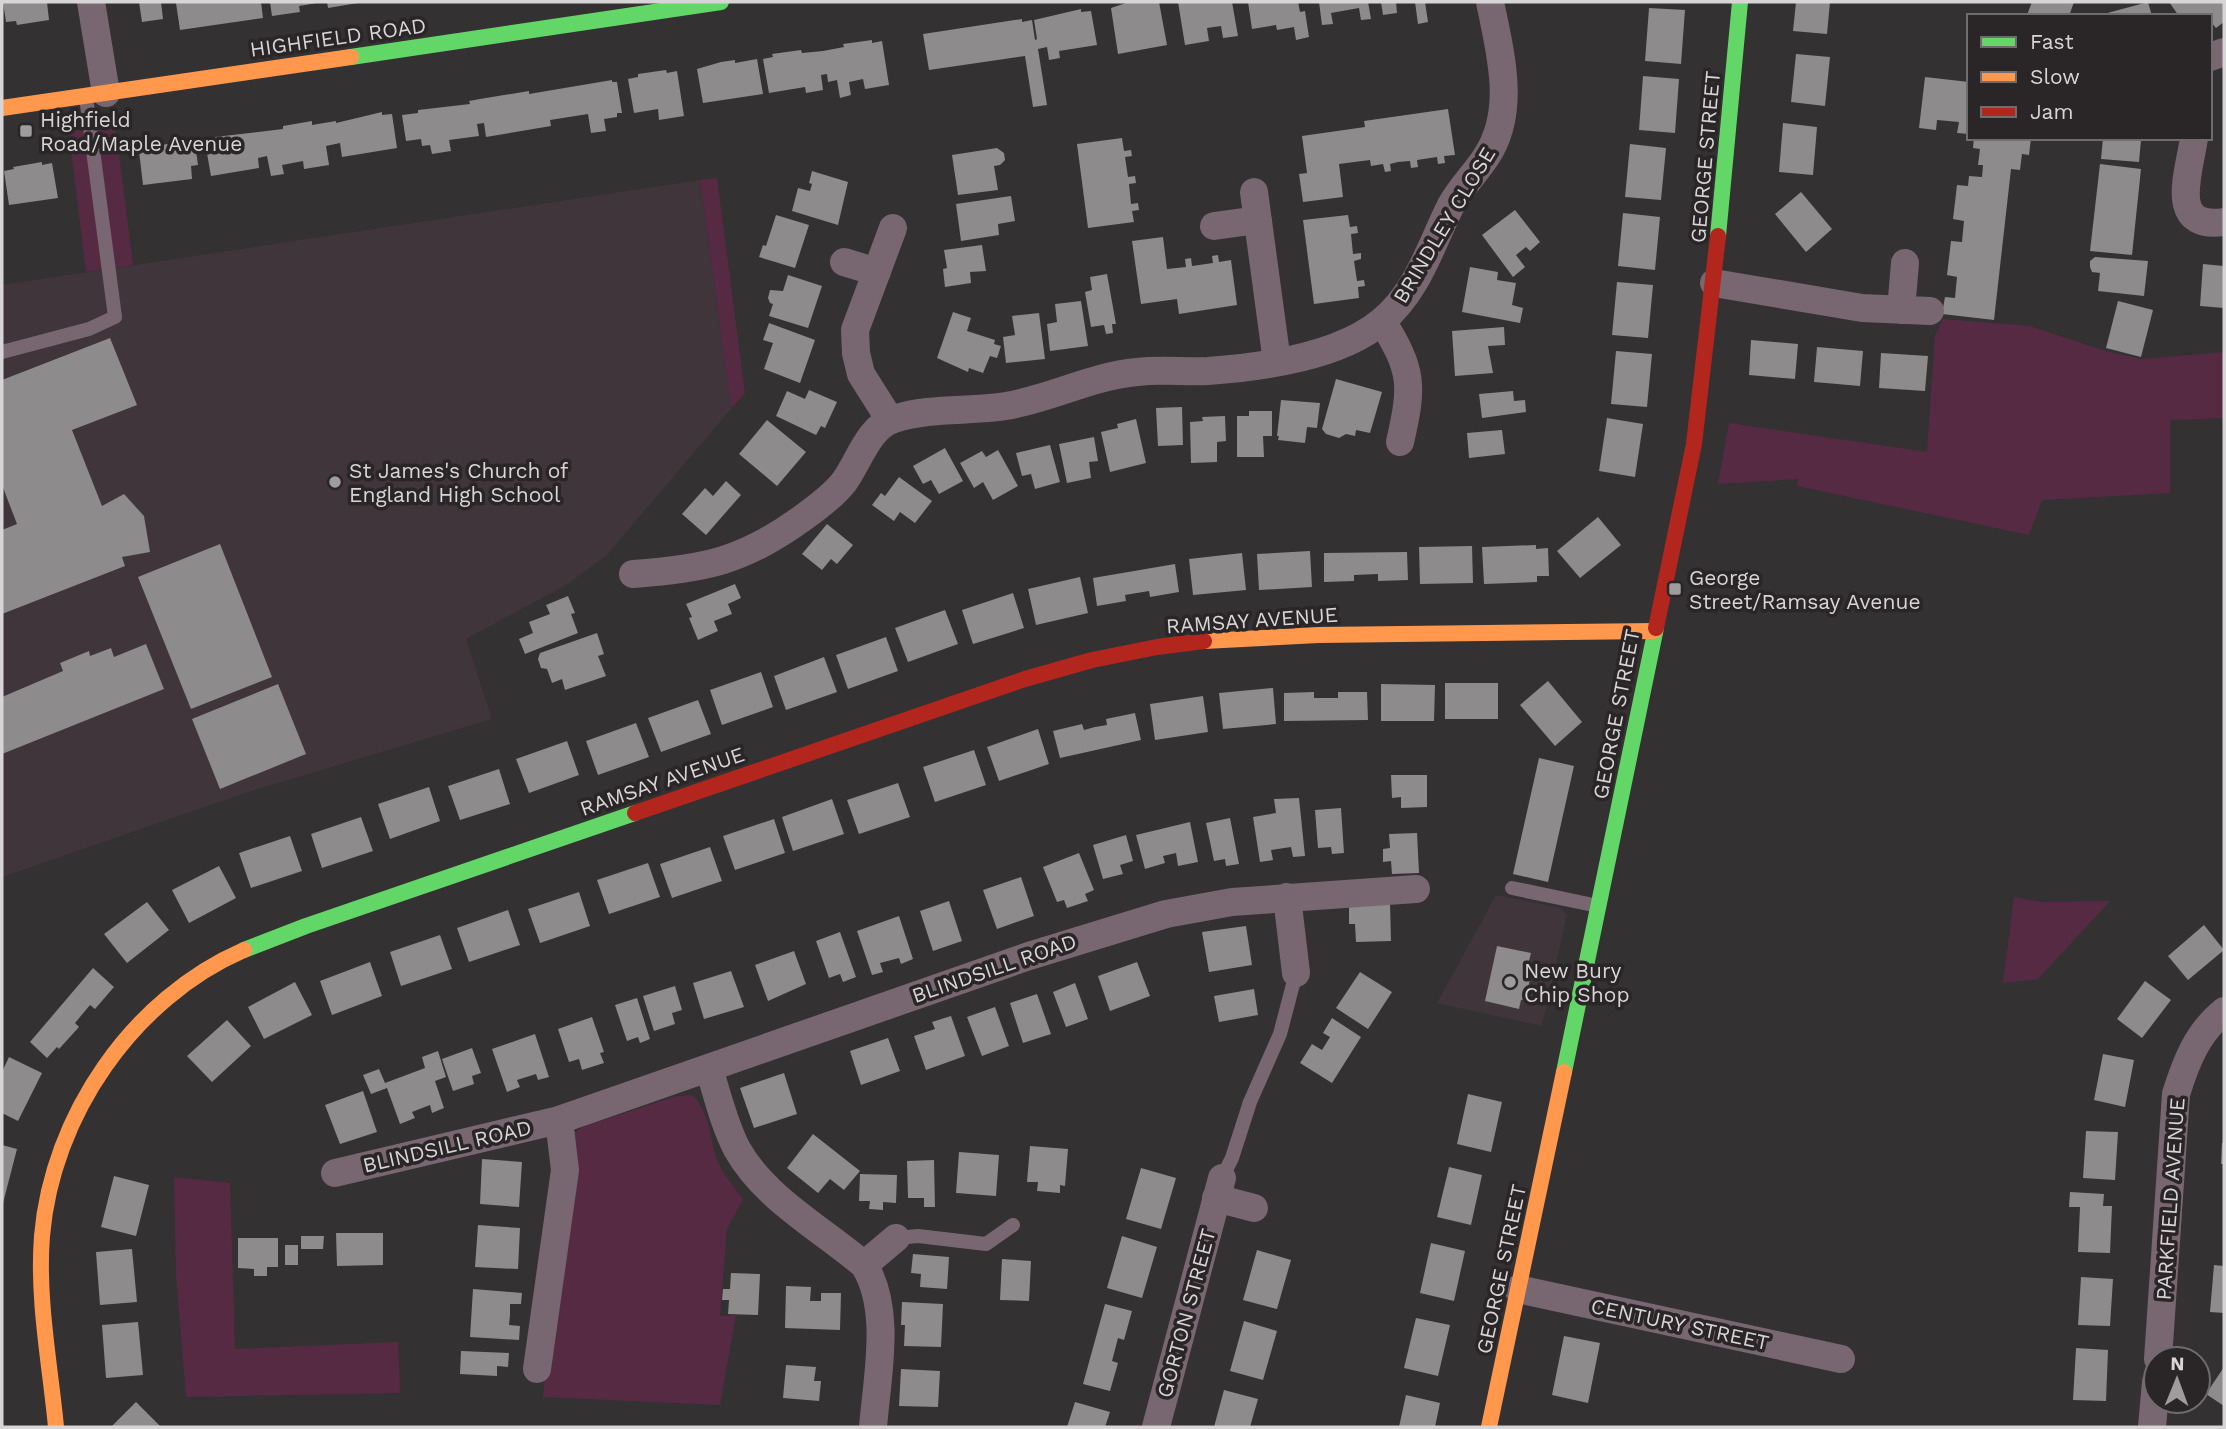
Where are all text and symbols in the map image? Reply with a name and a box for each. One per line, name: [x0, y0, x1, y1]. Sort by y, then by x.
street label: HIGHFIELD ROAD: [248, 12, 428, 62]
legend: [1967, 14, 2212, 140]
text: Fast: [2030, 29, 2074, 54]
text: Slow: [2030, 64, 2080, 89]
street label: GEORGE STREET: [1685, 70, 1725, 244]
text: Jam: [2030, 99, 2073, 124]
place label: Highfield Road/Maple Avenue: [40, 107, 242, 156]
marker: Highfield Road/Maple Avenue: [18, 123, 34, 139]
street label: BRINDLEY CLOSE: [1388, 142, 1500, 308]
place label: St James's Church of England High School: [349, 458, 568, 507]
marker: St James's Church of England High School: [327, 474, 343, 490]
place label: George Street/Ramsay Avenue: [1689, 565, 1921, 614]
marker: George Street/Ramsay Avenue: [1667, 581, 1683, 597]
street label: RAMSAY AVENUE: [1165, 602, 1339, 638]
street label: GEORGE STREET: [1587, 627, 1645, 801]
street label: RAMSAY AVENUE: [576, 741, 748, 821]
street label: BLINDSILL ROAD: [908, 928, 1080, 1008]
place label: New Bury Chip Shop: [1524, 958, 1630, 1007]
marker: New Bury Chip Shop: [1502, 974, 1518, 990]
street label: PARKFIELD AVENUE: [2150, 1097, 2190, 1301]
street label: BLINDSILL ROAD: [360, 1114, 534, 1178]
street label: GEORGE STREET: [1471, 1182, 1531, 1356]
street label: GORTON STREET: [1151, 1225, 1221, 1400]
street label: CENTURY STREET: [1589, 1293, 1772, 1355]
north arrow: [2142, 1345, 2212, 1415]
text: N: [2170, 1352, 2185, 1375]

